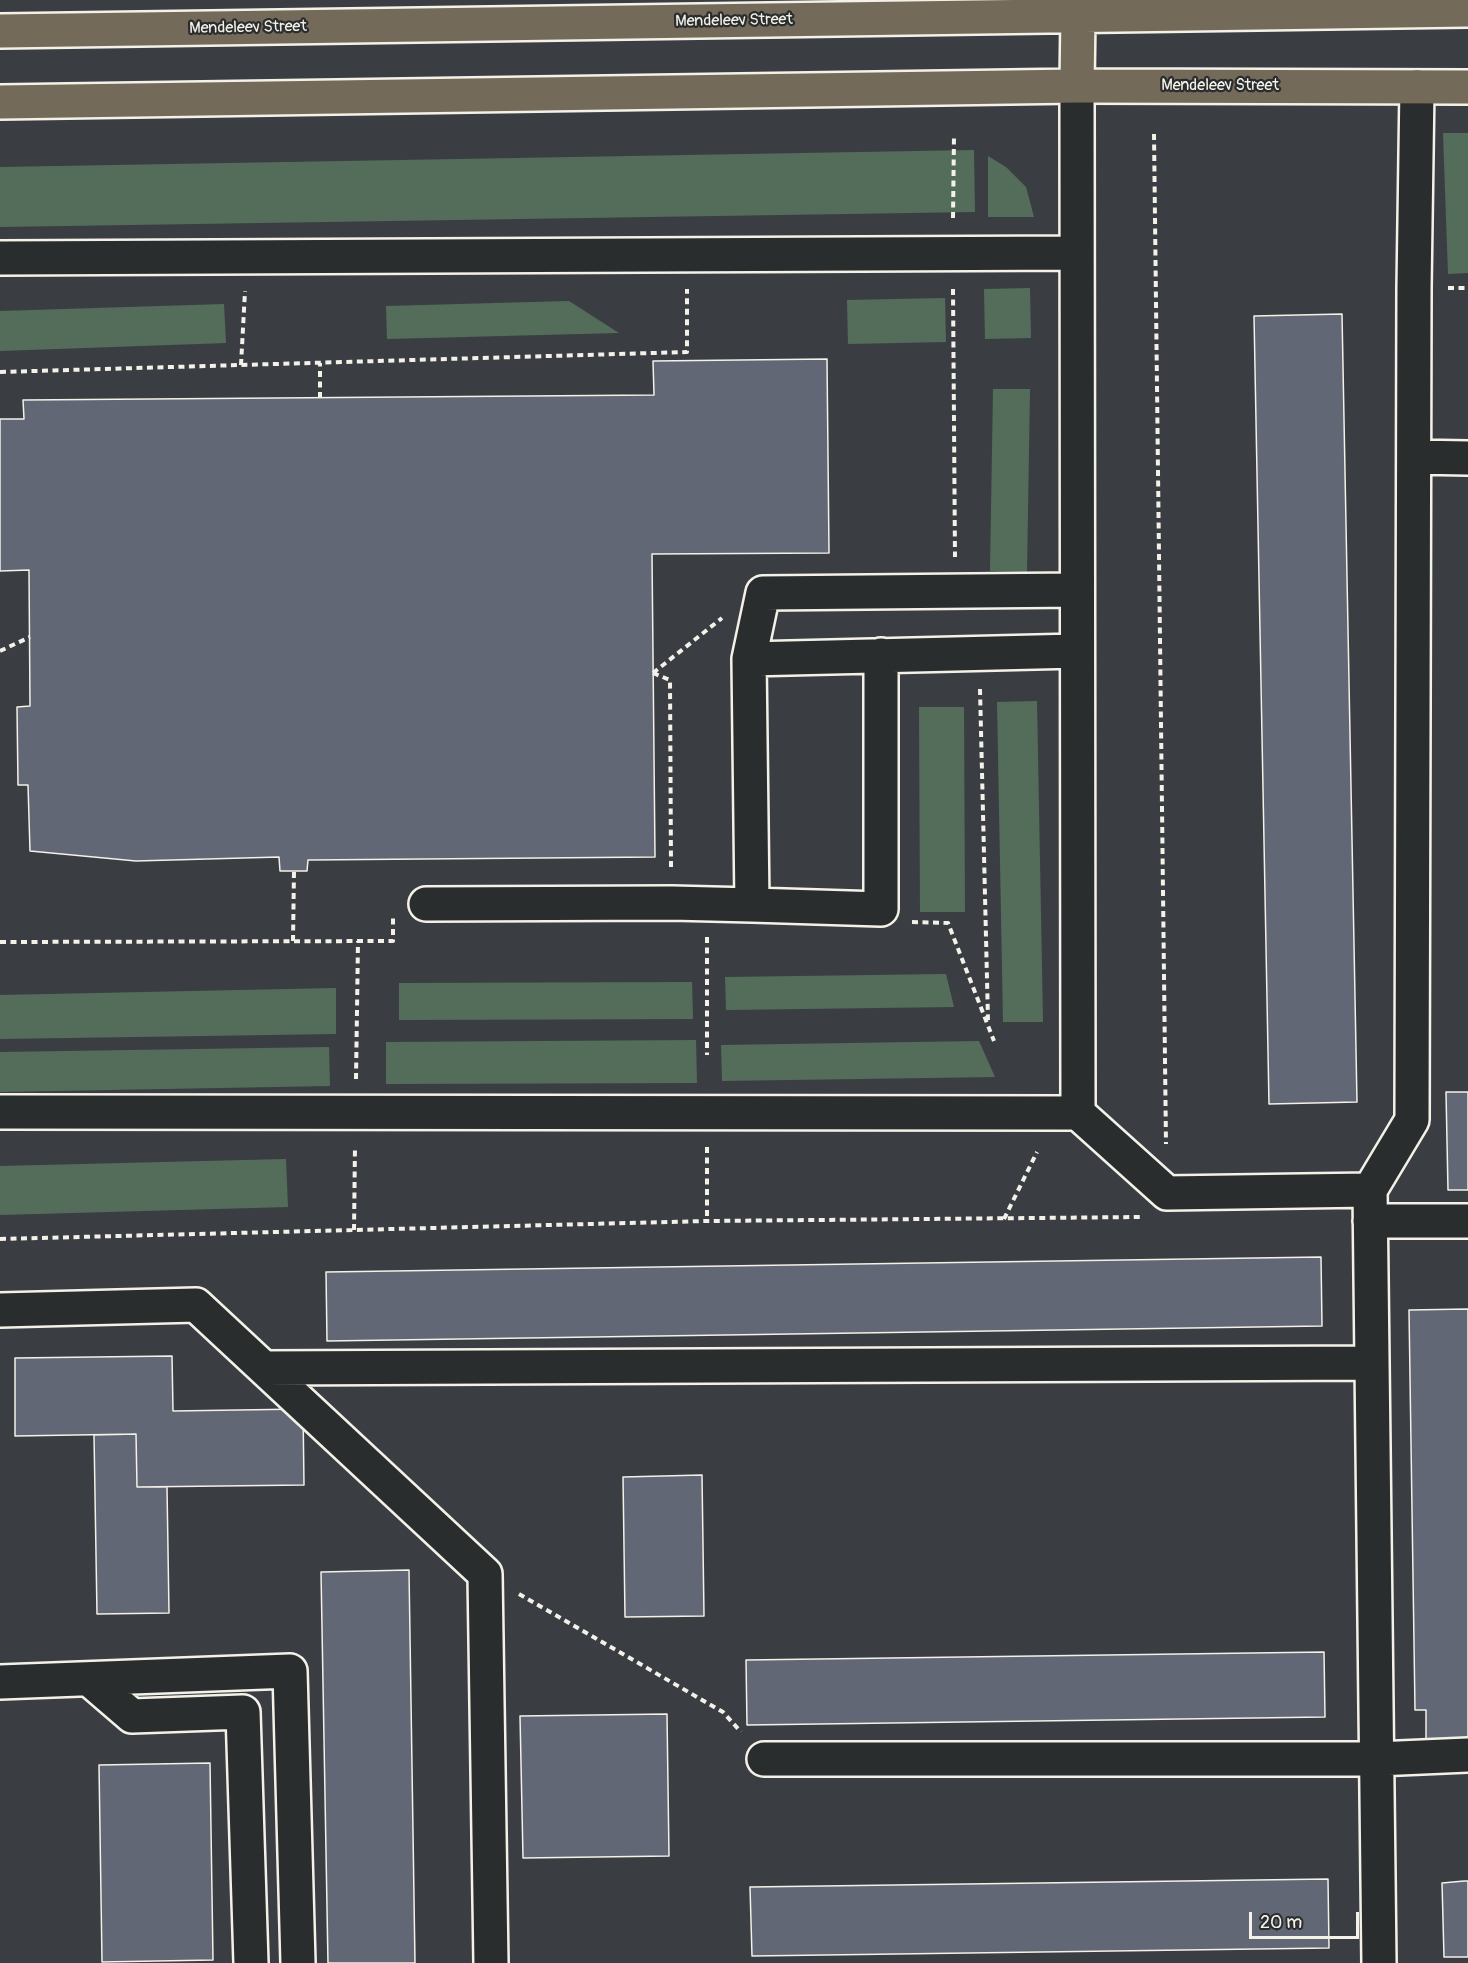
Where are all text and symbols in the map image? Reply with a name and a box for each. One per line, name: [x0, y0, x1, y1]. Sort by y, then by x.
street label: Mendeleev Street: [675, 10, 793, 32]
street label: Mendeleev Street: [189, 17, 307, 39]
street label: Mendeleev Street: [1161, 76, 1279, 96]
scale bar: [1252, 1900, 1362, 1938]
text: 20 m: [1260, 1911, 1302, 1934]

